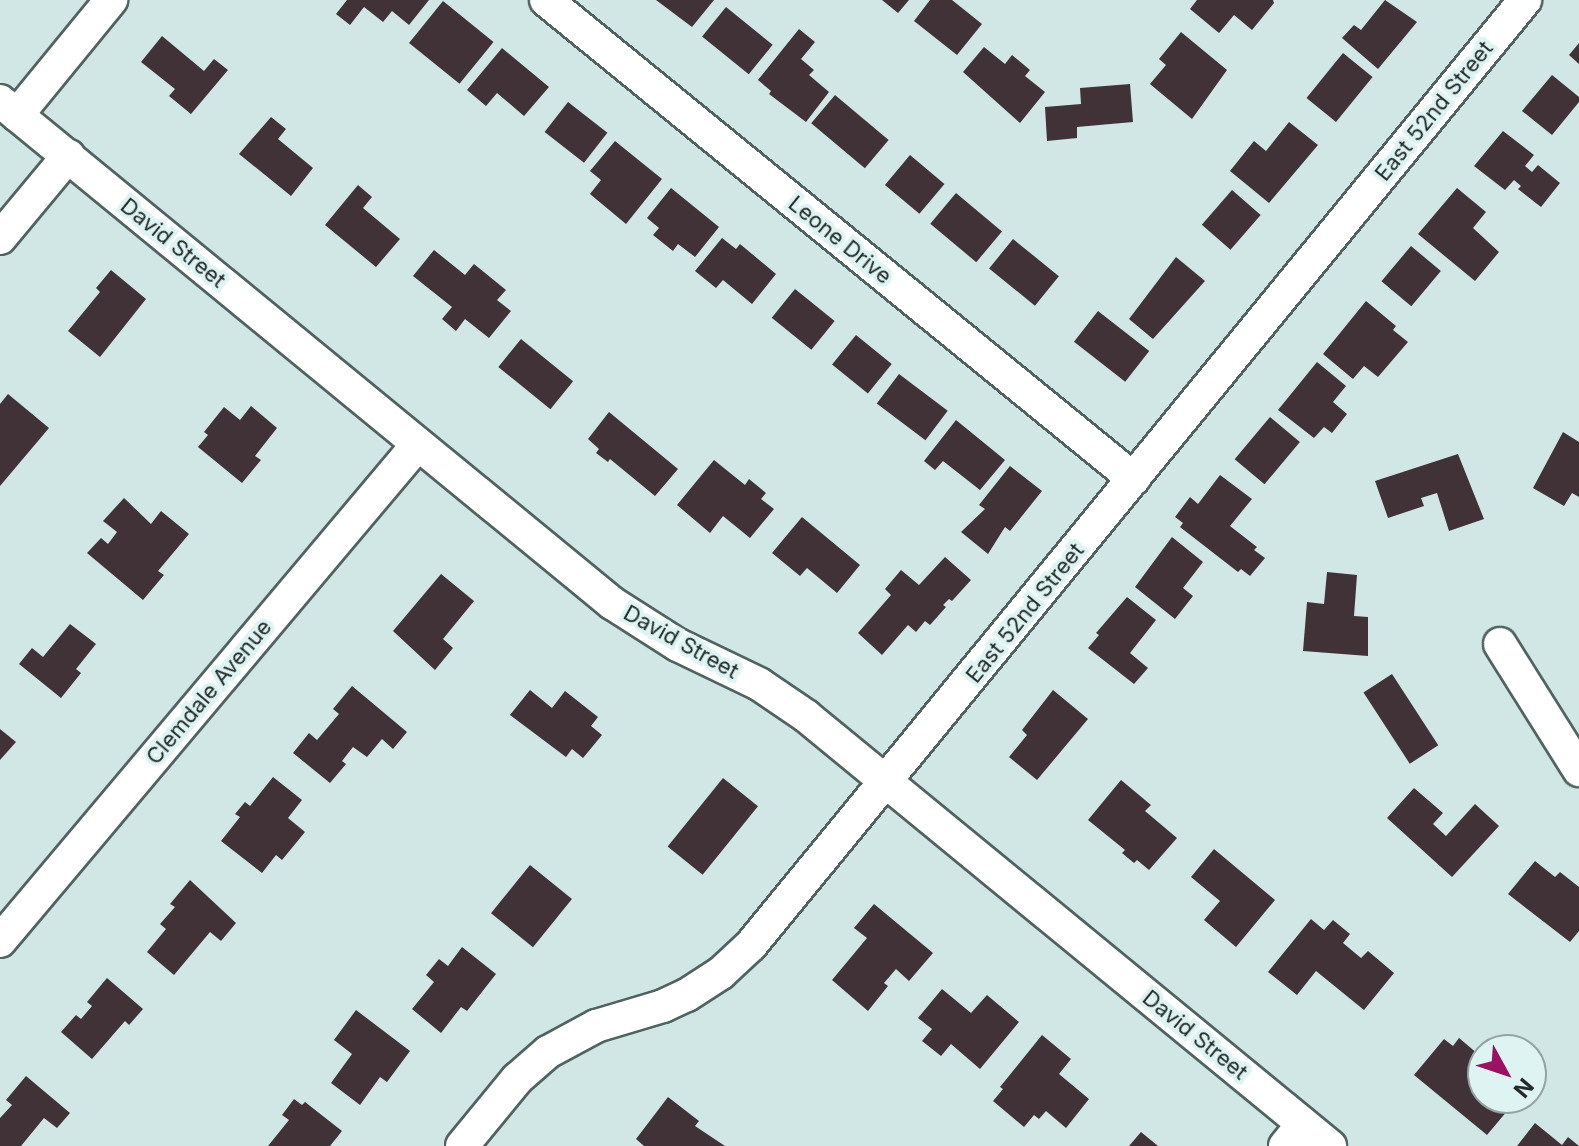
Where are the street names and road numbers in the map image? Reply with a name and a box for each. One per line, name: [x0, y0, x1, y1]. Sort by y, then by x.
street label: East 52nd Street: [1370, 36, 1498, 186]
street label: Leone Drive: [783, 190, 897, 290]
street label: David Street: [115, 193, 231, 293]
street label: East 52nd Street: [961, 538, 1089, 688]
street label: David Street: [619, 600, 743, 684]
street label: Clemdale Avenue: [141, 614, 277, 770]
street label: David Street: [1137, 985, 1253, 1085]

